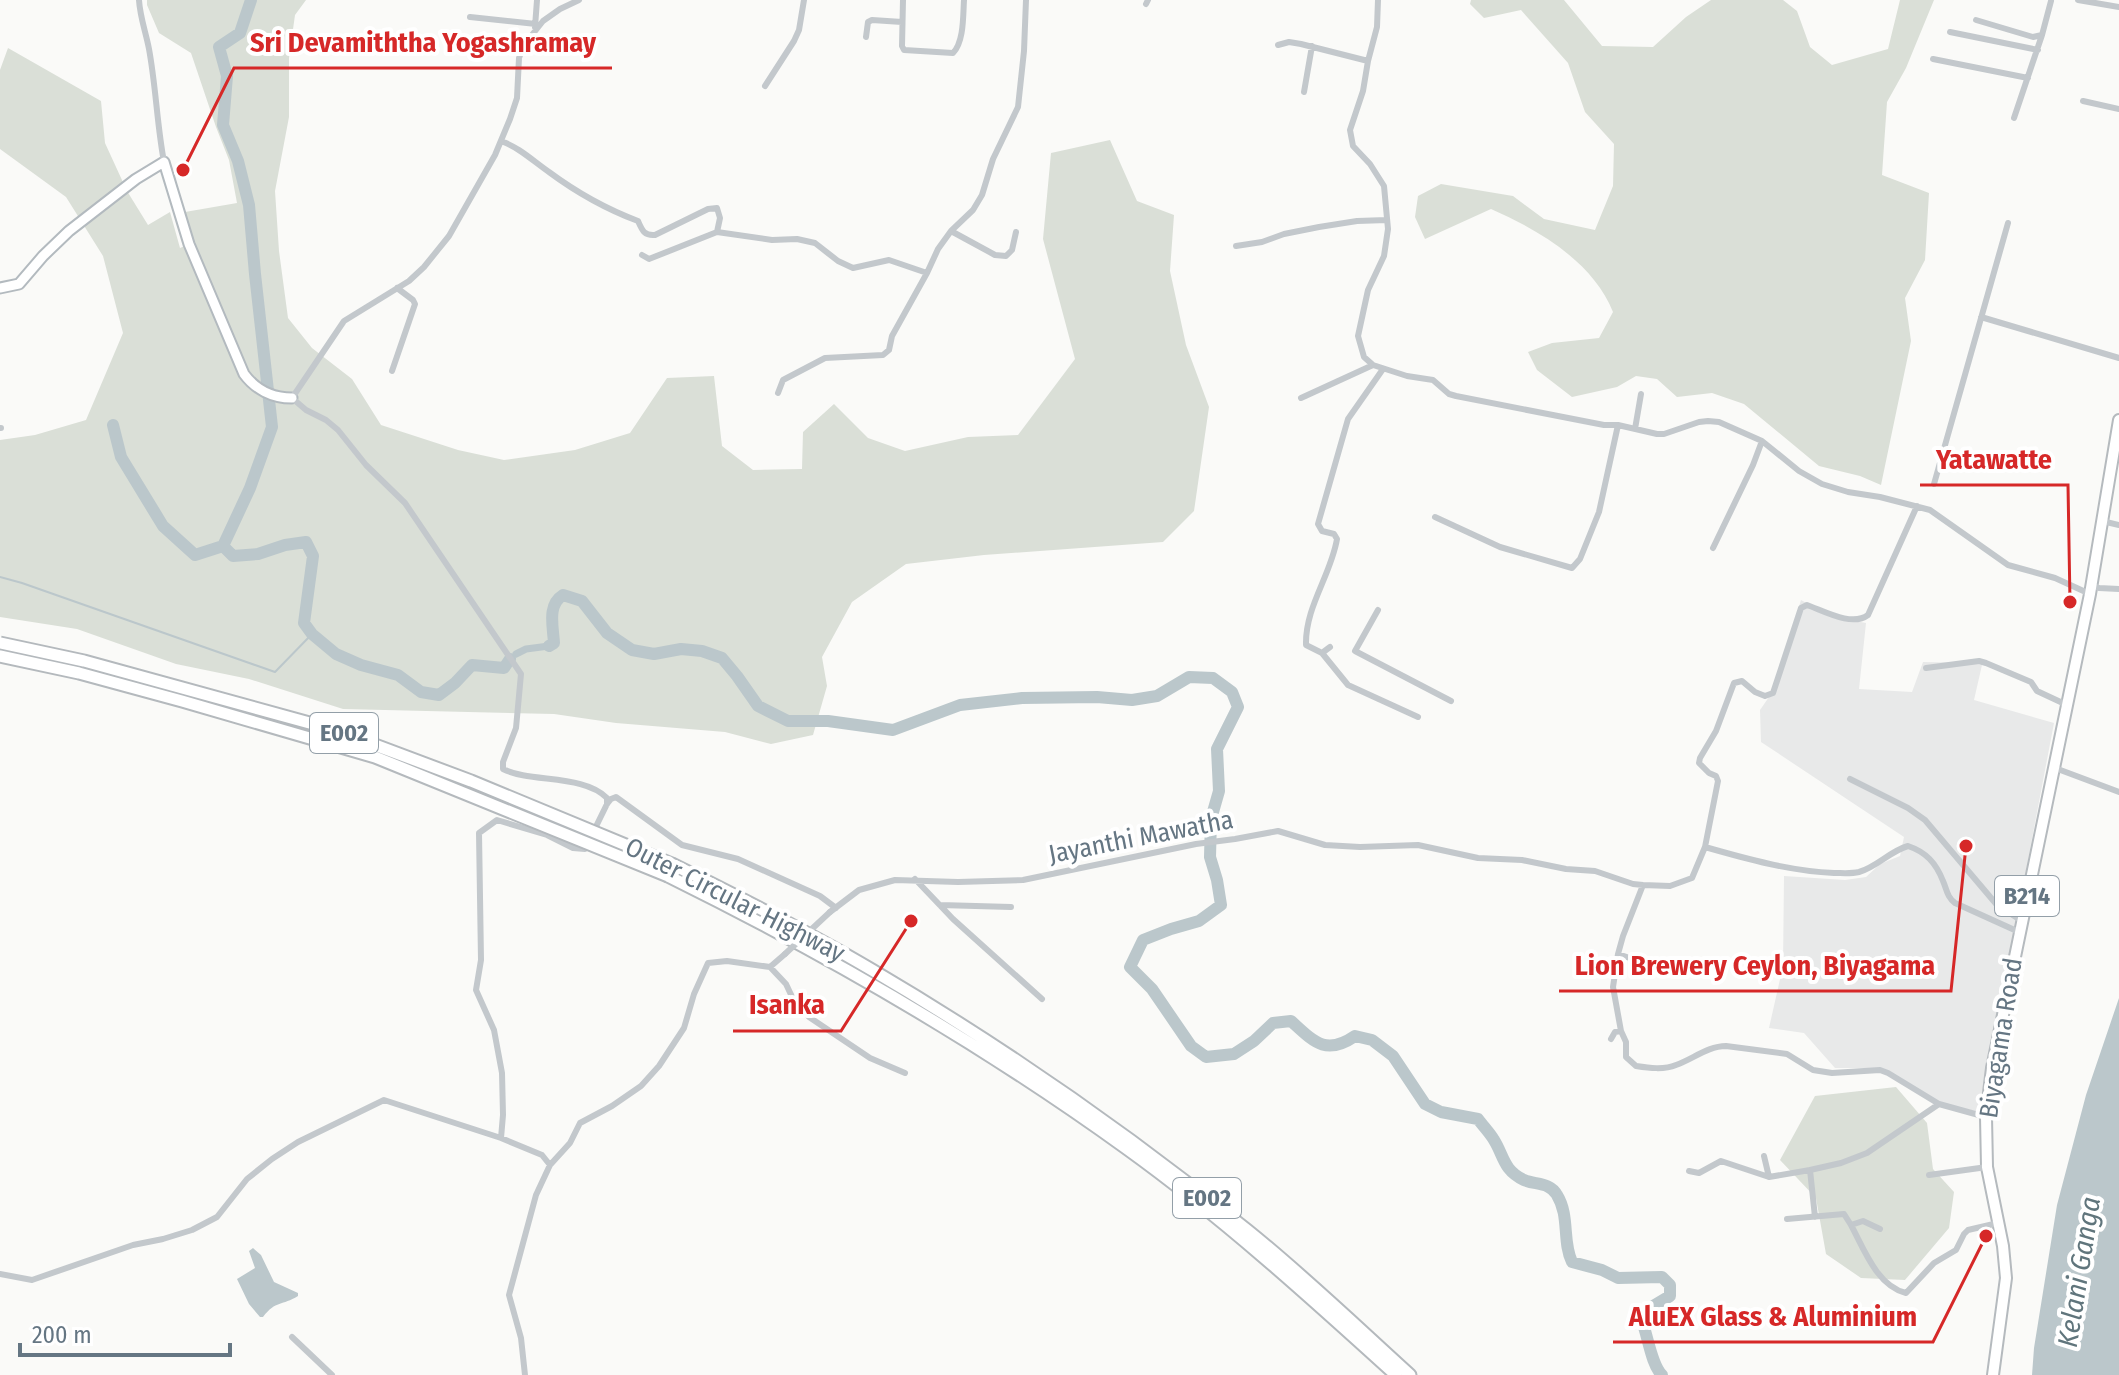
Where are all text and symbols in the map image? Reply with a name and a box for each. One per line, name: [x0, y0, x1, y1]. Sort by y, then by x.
callout: Sri Devamiththa Yogashramay: [234, 16, 612, 68]
text: Sri Devamiththa Yogashramay: [250, 26, 597, 59]
callout: Yatawatte: [1920, 433, 2068, 485]
text: Yatawatte: [1935, 443, 2052, 476]
road number: E002: [310, 713, 378, 753]
street label: Jayanthi Mawatha: [1046, 804, 1236, 870]
street label: Outer Circular Highway: [620, 831, 850, 969]
road number: B214: [1995, 876, 2059, 916]
callout: Lion Brewery Ceylon, Biyagama: [1559, 939, 1951, 991]
text: Lion Brewery Ceylon, Biyagama: [1575, 949, 1935, 982]
street label: Biyagama Road: [1973, 956, 2029, 1120]
callout: Isanka: [733, 979, 841, 1031]
text: Isanka: [749, 988, 825, 1021]
road number: E002: [1173, 1178, 1241, 1218]
water label: Kelani Ganga: [2051, 1194, 2107, 1350]
callout: AluEX Glass & Aluminium: [1613, 1290, 1933, 1342]
text: AluEX Glass & Aluminium: [1628, 1300, 1917, 1333]
scale bar: [20, 1307, 230, 1357]
text: 200 m: [32, 1321, 92, 1349]

